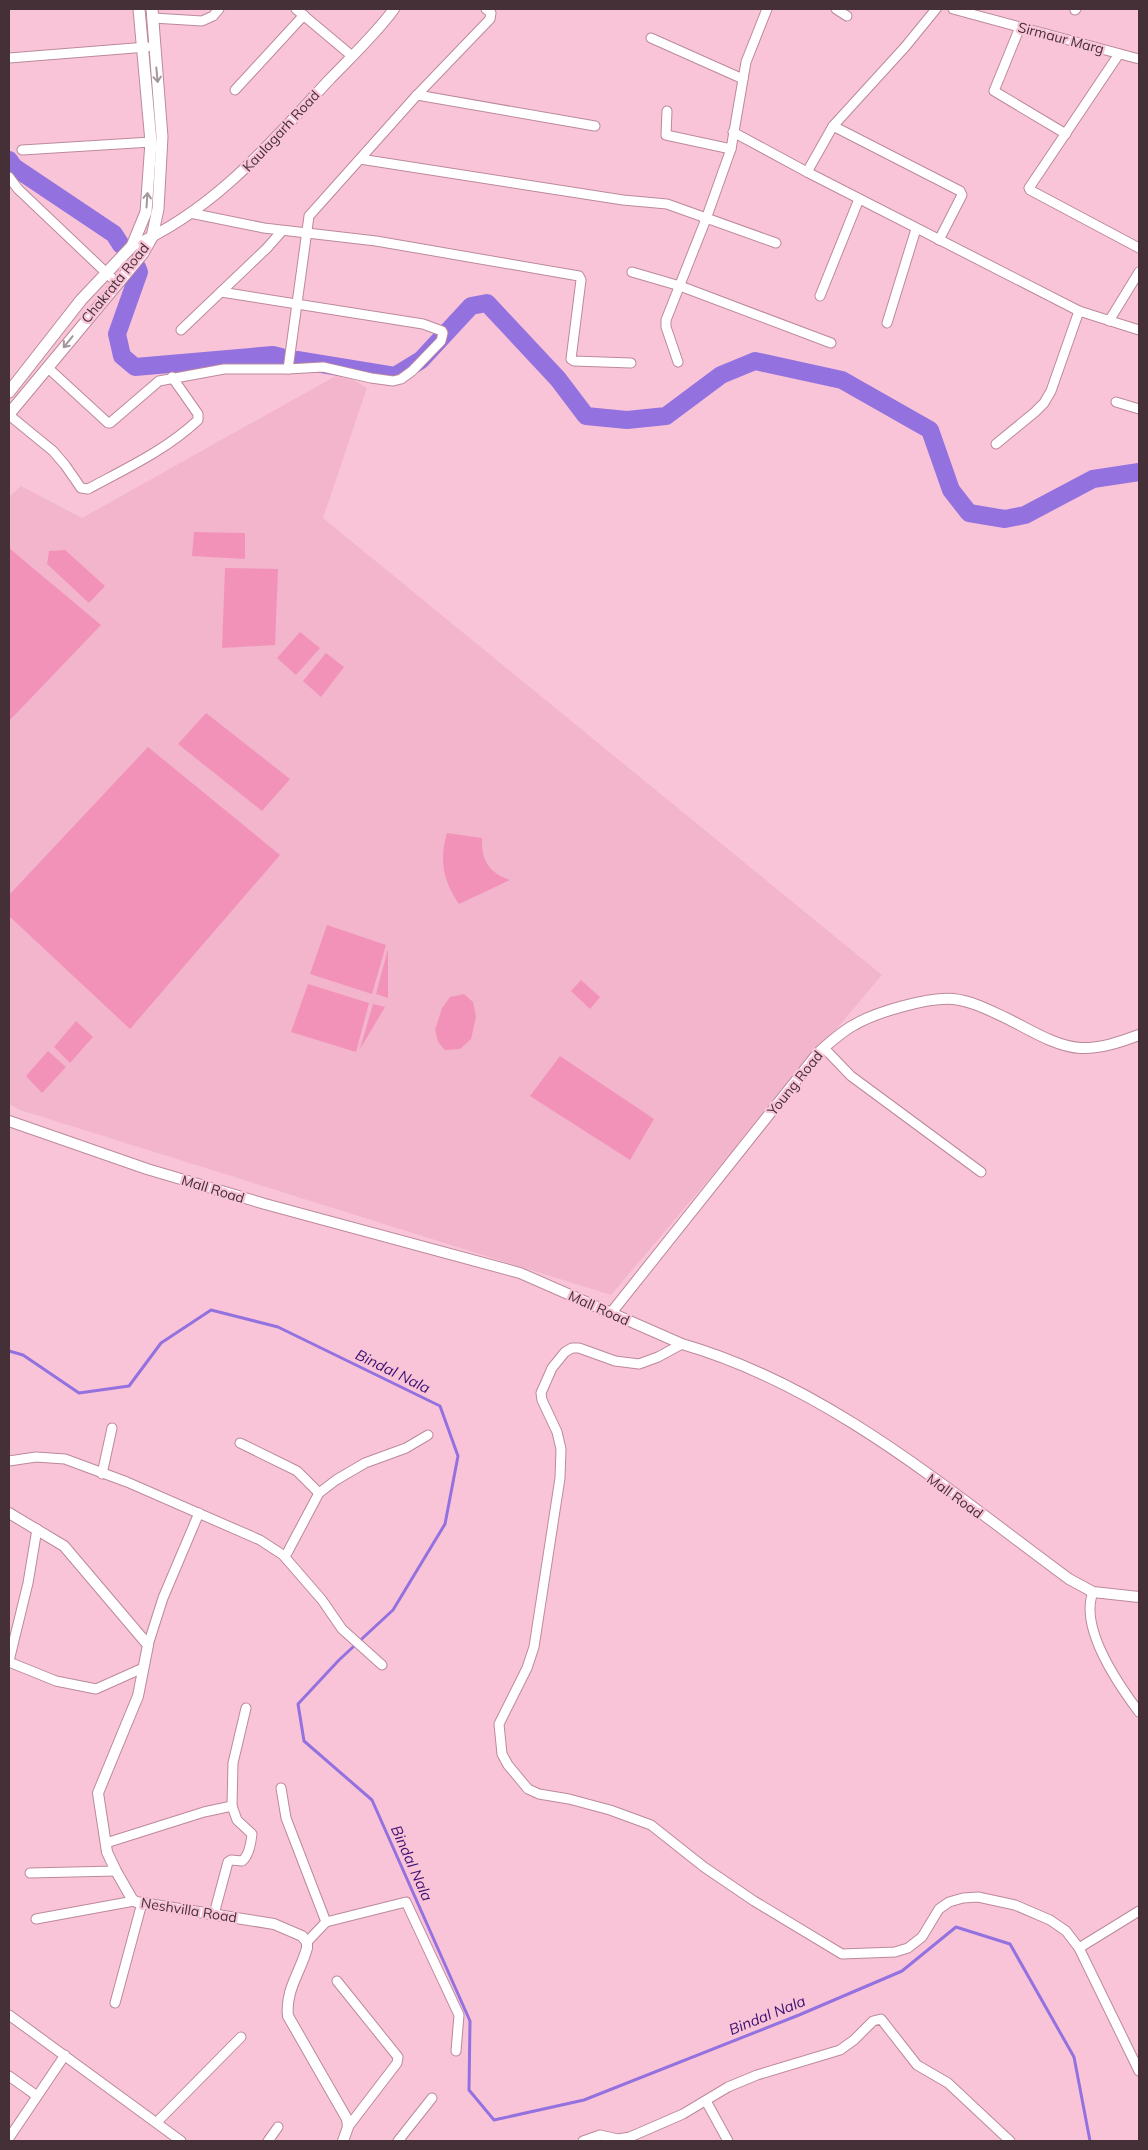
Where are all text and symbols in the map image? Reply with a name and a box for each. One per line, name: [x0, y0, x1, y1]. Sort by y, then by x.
street label: Sirmaur Marg: [1016, 18, 1106, 58]
one-way arrow: [152, 67, 162, 83]
street label: Kaulagarh Road: [239, 86, 323, 176]
one-way arrow: [142, 192, 152, 208]
street label: Chakrata Road: [77, 239, 153, 327]
one-way arrow: [62, 335, 73, 348]
street label: Young Road: [763, 1047, 827, 1120]
street label: Mall Road: [179, 1171, 247, 1207]
street label: Mall Road: [566, 1287, 632, 1329]
water label: Bindal Nala: [353, 1345, 433, 1397]
street label: Mall Road: [923, 1470, 987, 1522]
water label: Bindal Nala: [387, 1822, 437, 1904]
street label: Neshvilla Road: [140, 1894, 238, 1926]
water label: Bindal Nala: [726, 1991, 808, 2039]

